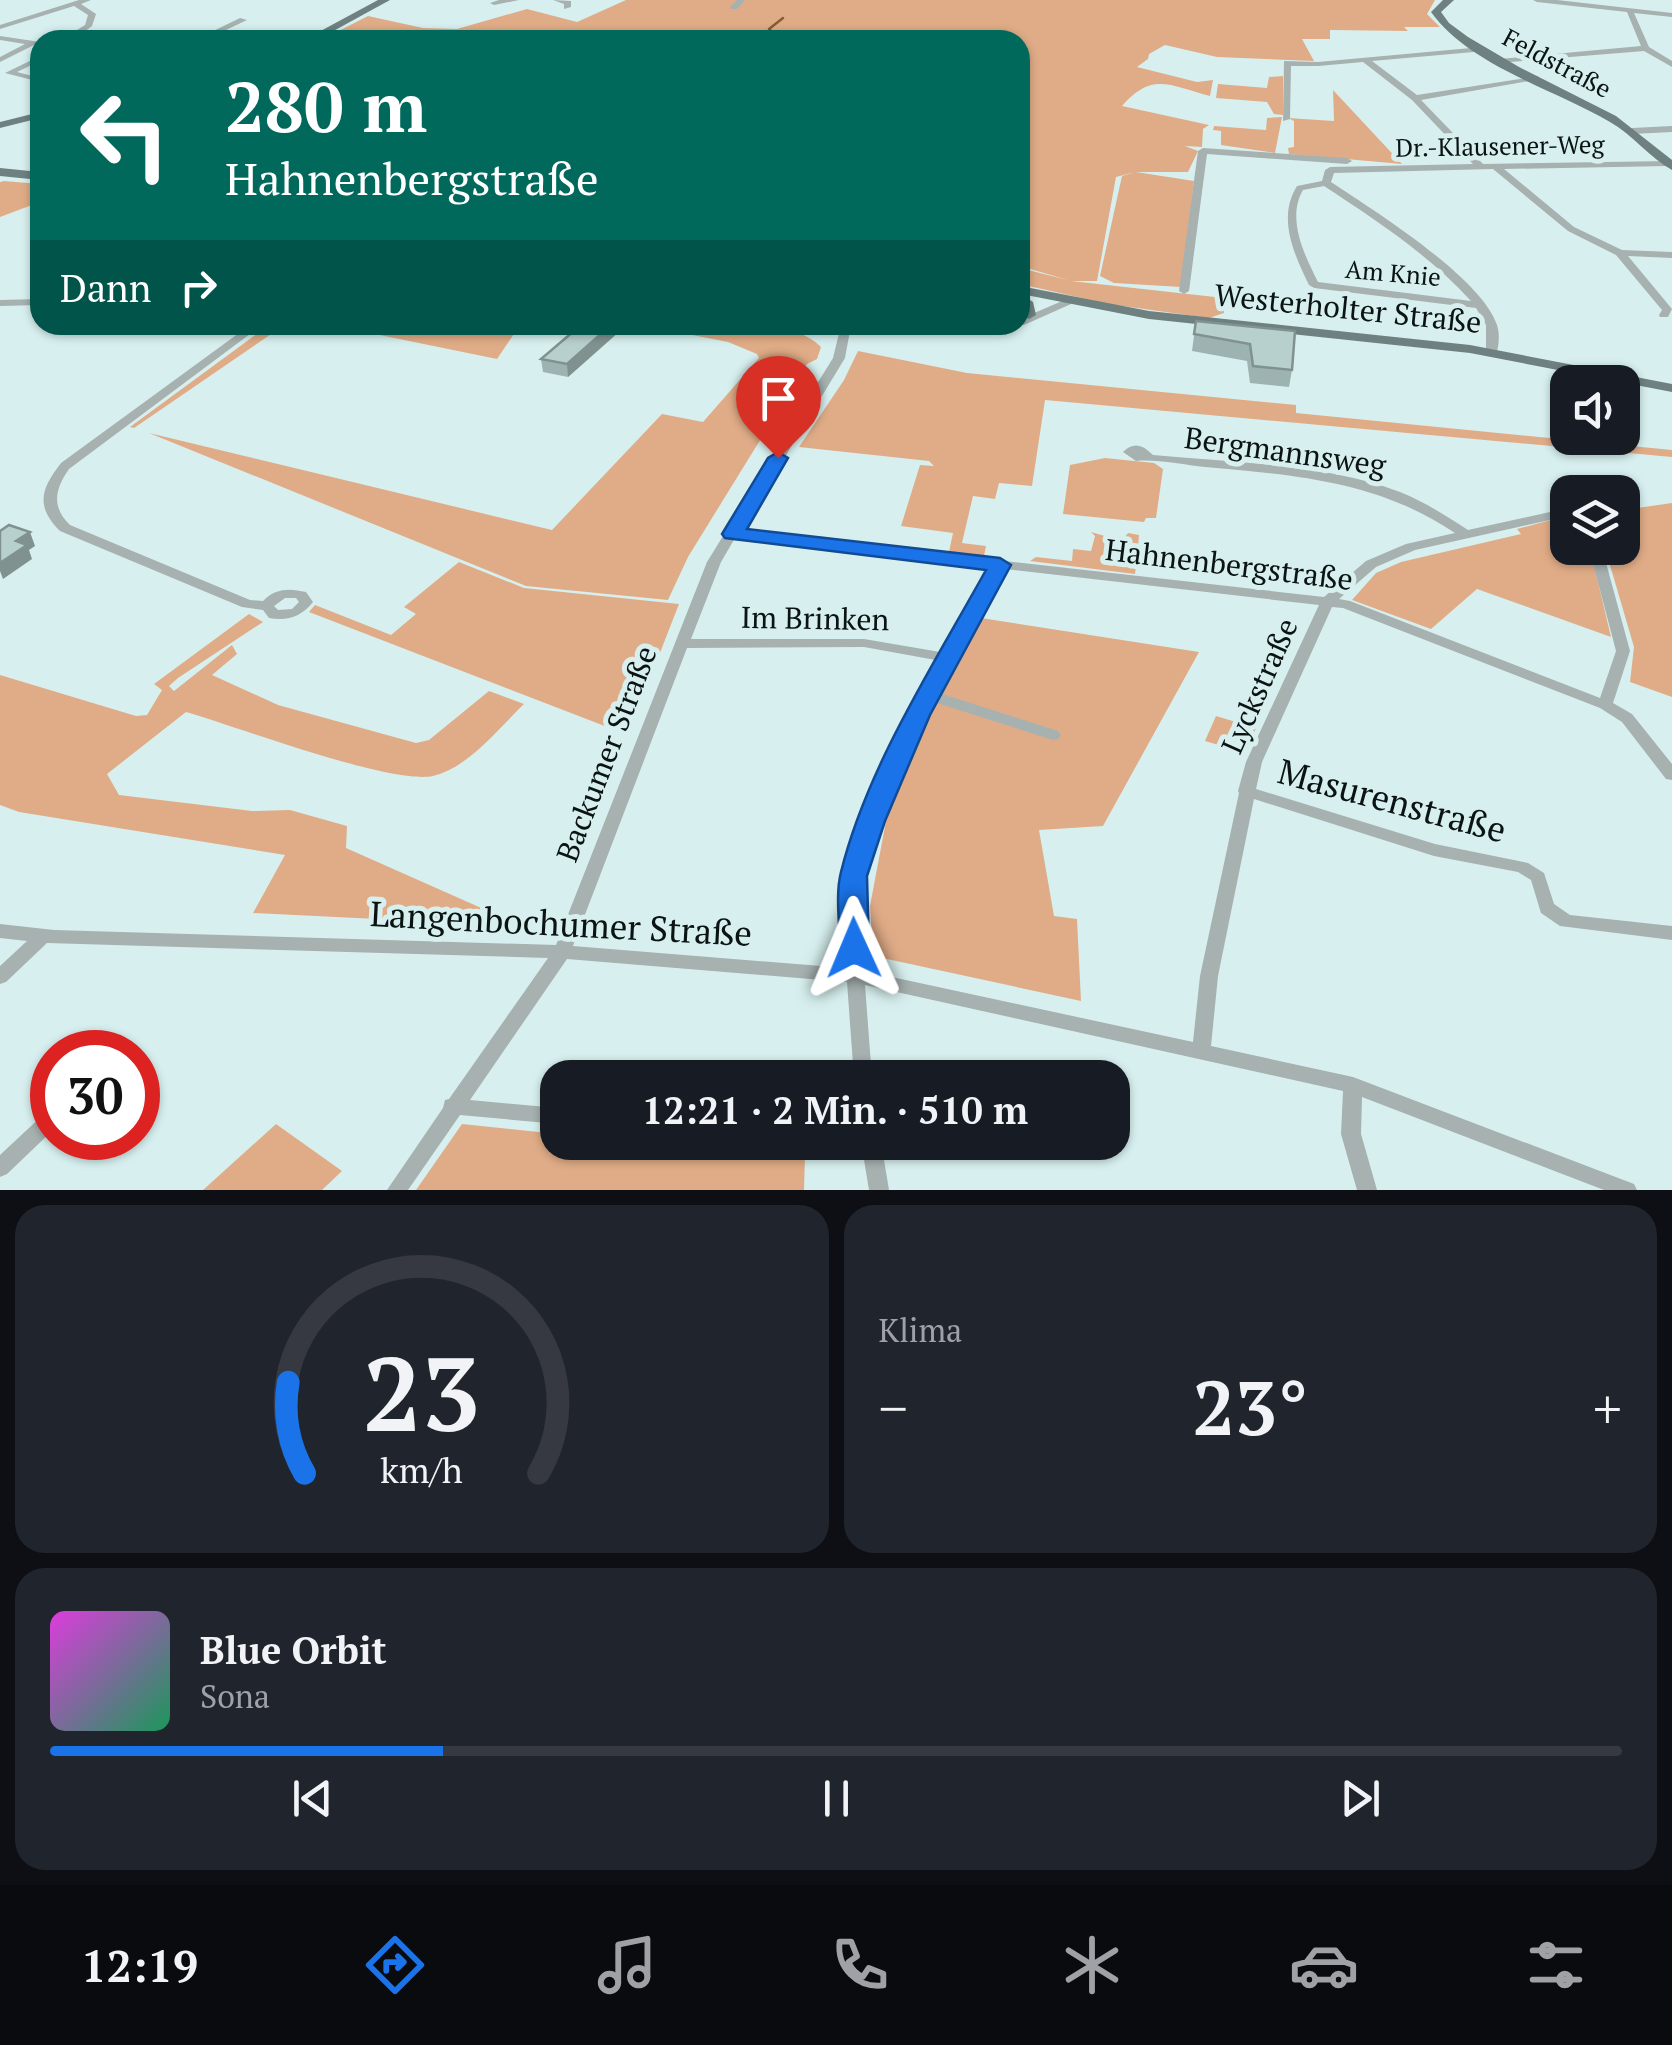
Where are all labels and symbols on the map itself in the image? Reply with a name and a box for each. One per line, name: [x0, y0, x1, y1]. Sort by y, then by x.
street label: Feldstraße: [1497, 20, 1617, 105]
street label: Dr.-Klausener-Weg: [1395, 127, 1606, 164]
street label: Am Knie: [1344, 252, 1442, 293]
street label: Westerholter Straße: [1213, 274, 1484, 342]
pin: [736, 356, 821, 459]
street label: Bergmannsweg: [1182, 417, 1390, 485]
street label: Hahnenbergstraße: [1103, 529, 1355, 599]
street label: Im Brinken: [740, 597, 890, 639]
street label: Lyckstraße: [1212, 612, 1307, 760]
street label: Backumer Straße: [547, 640, 666, 867]
street label: Masurenstraße: [1273, 747, 1511, 853]
street label: Langenbochumer Straße: [369, 890, 753, 956]
position arrow: [802, 896, 906, 1000]
speed limit sign: 30: [30, 1030, 160, 1160]

